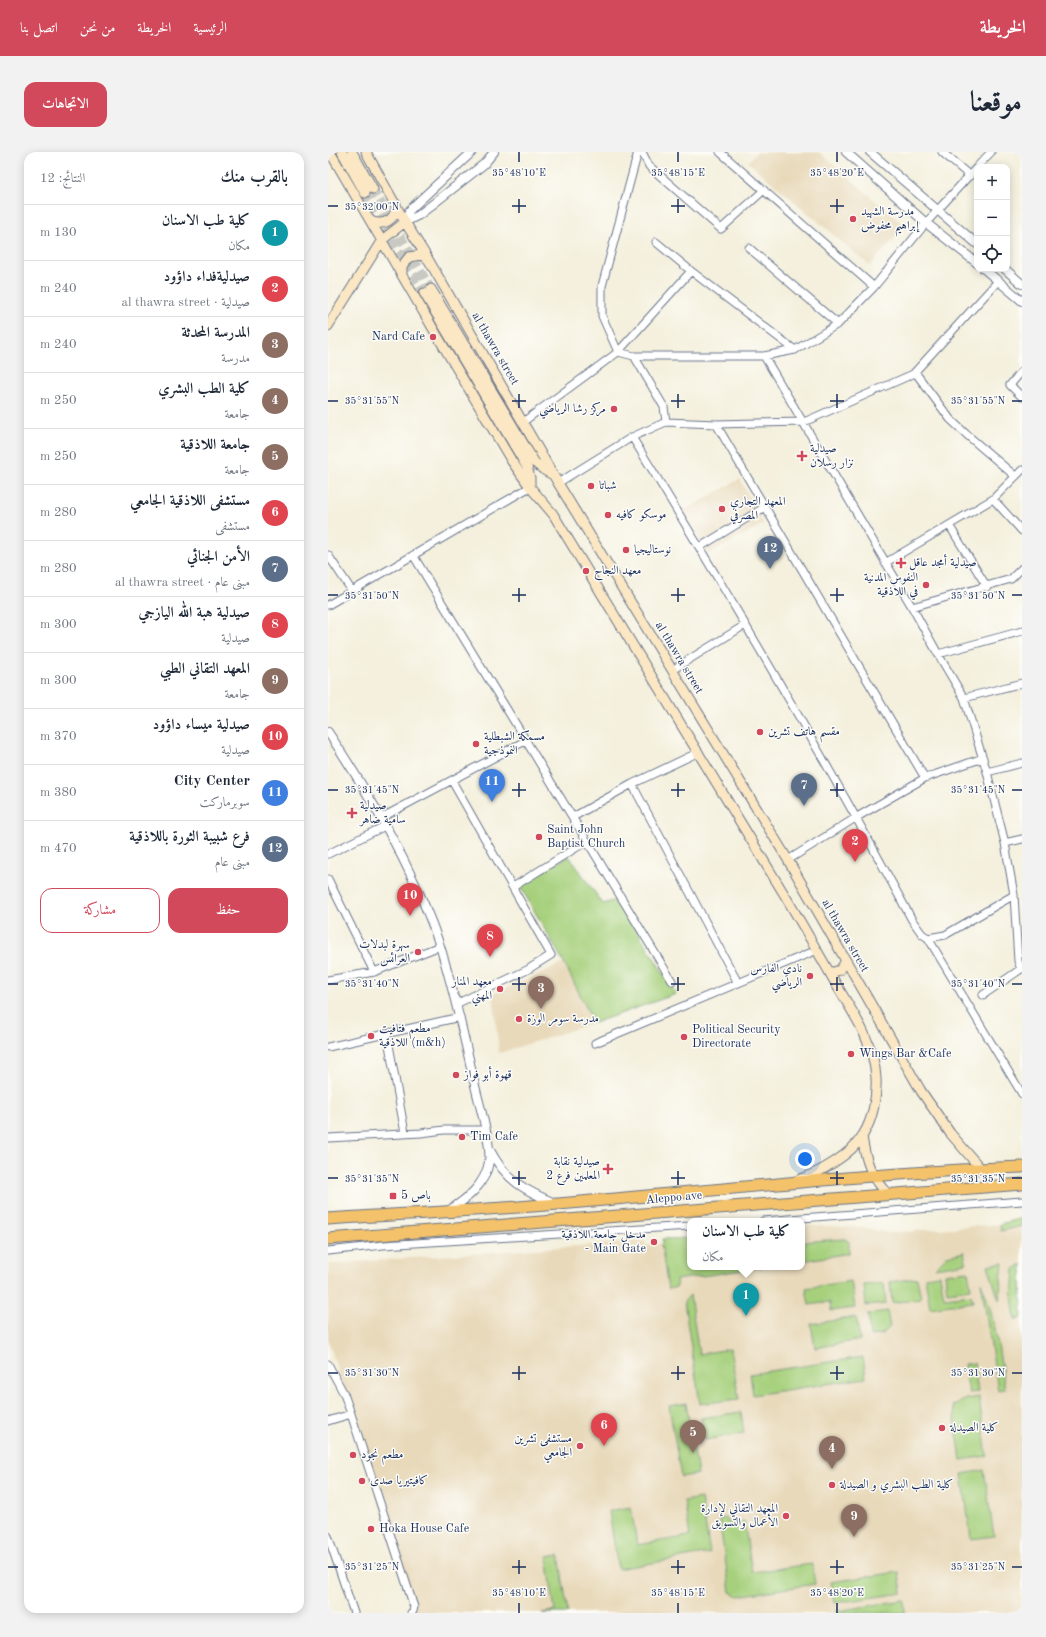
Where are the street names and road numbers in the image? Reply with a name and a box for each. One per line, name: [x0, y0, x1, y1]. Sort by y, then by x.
street label: al thawra street: [469, 310, 521, 388]
street label: al thawra street: [653, 620, 705, 696]
street label: al thawra street: [819, 897, 871, 975]
street label: Aleppo ave: [645, 1190, 703, 1206]

